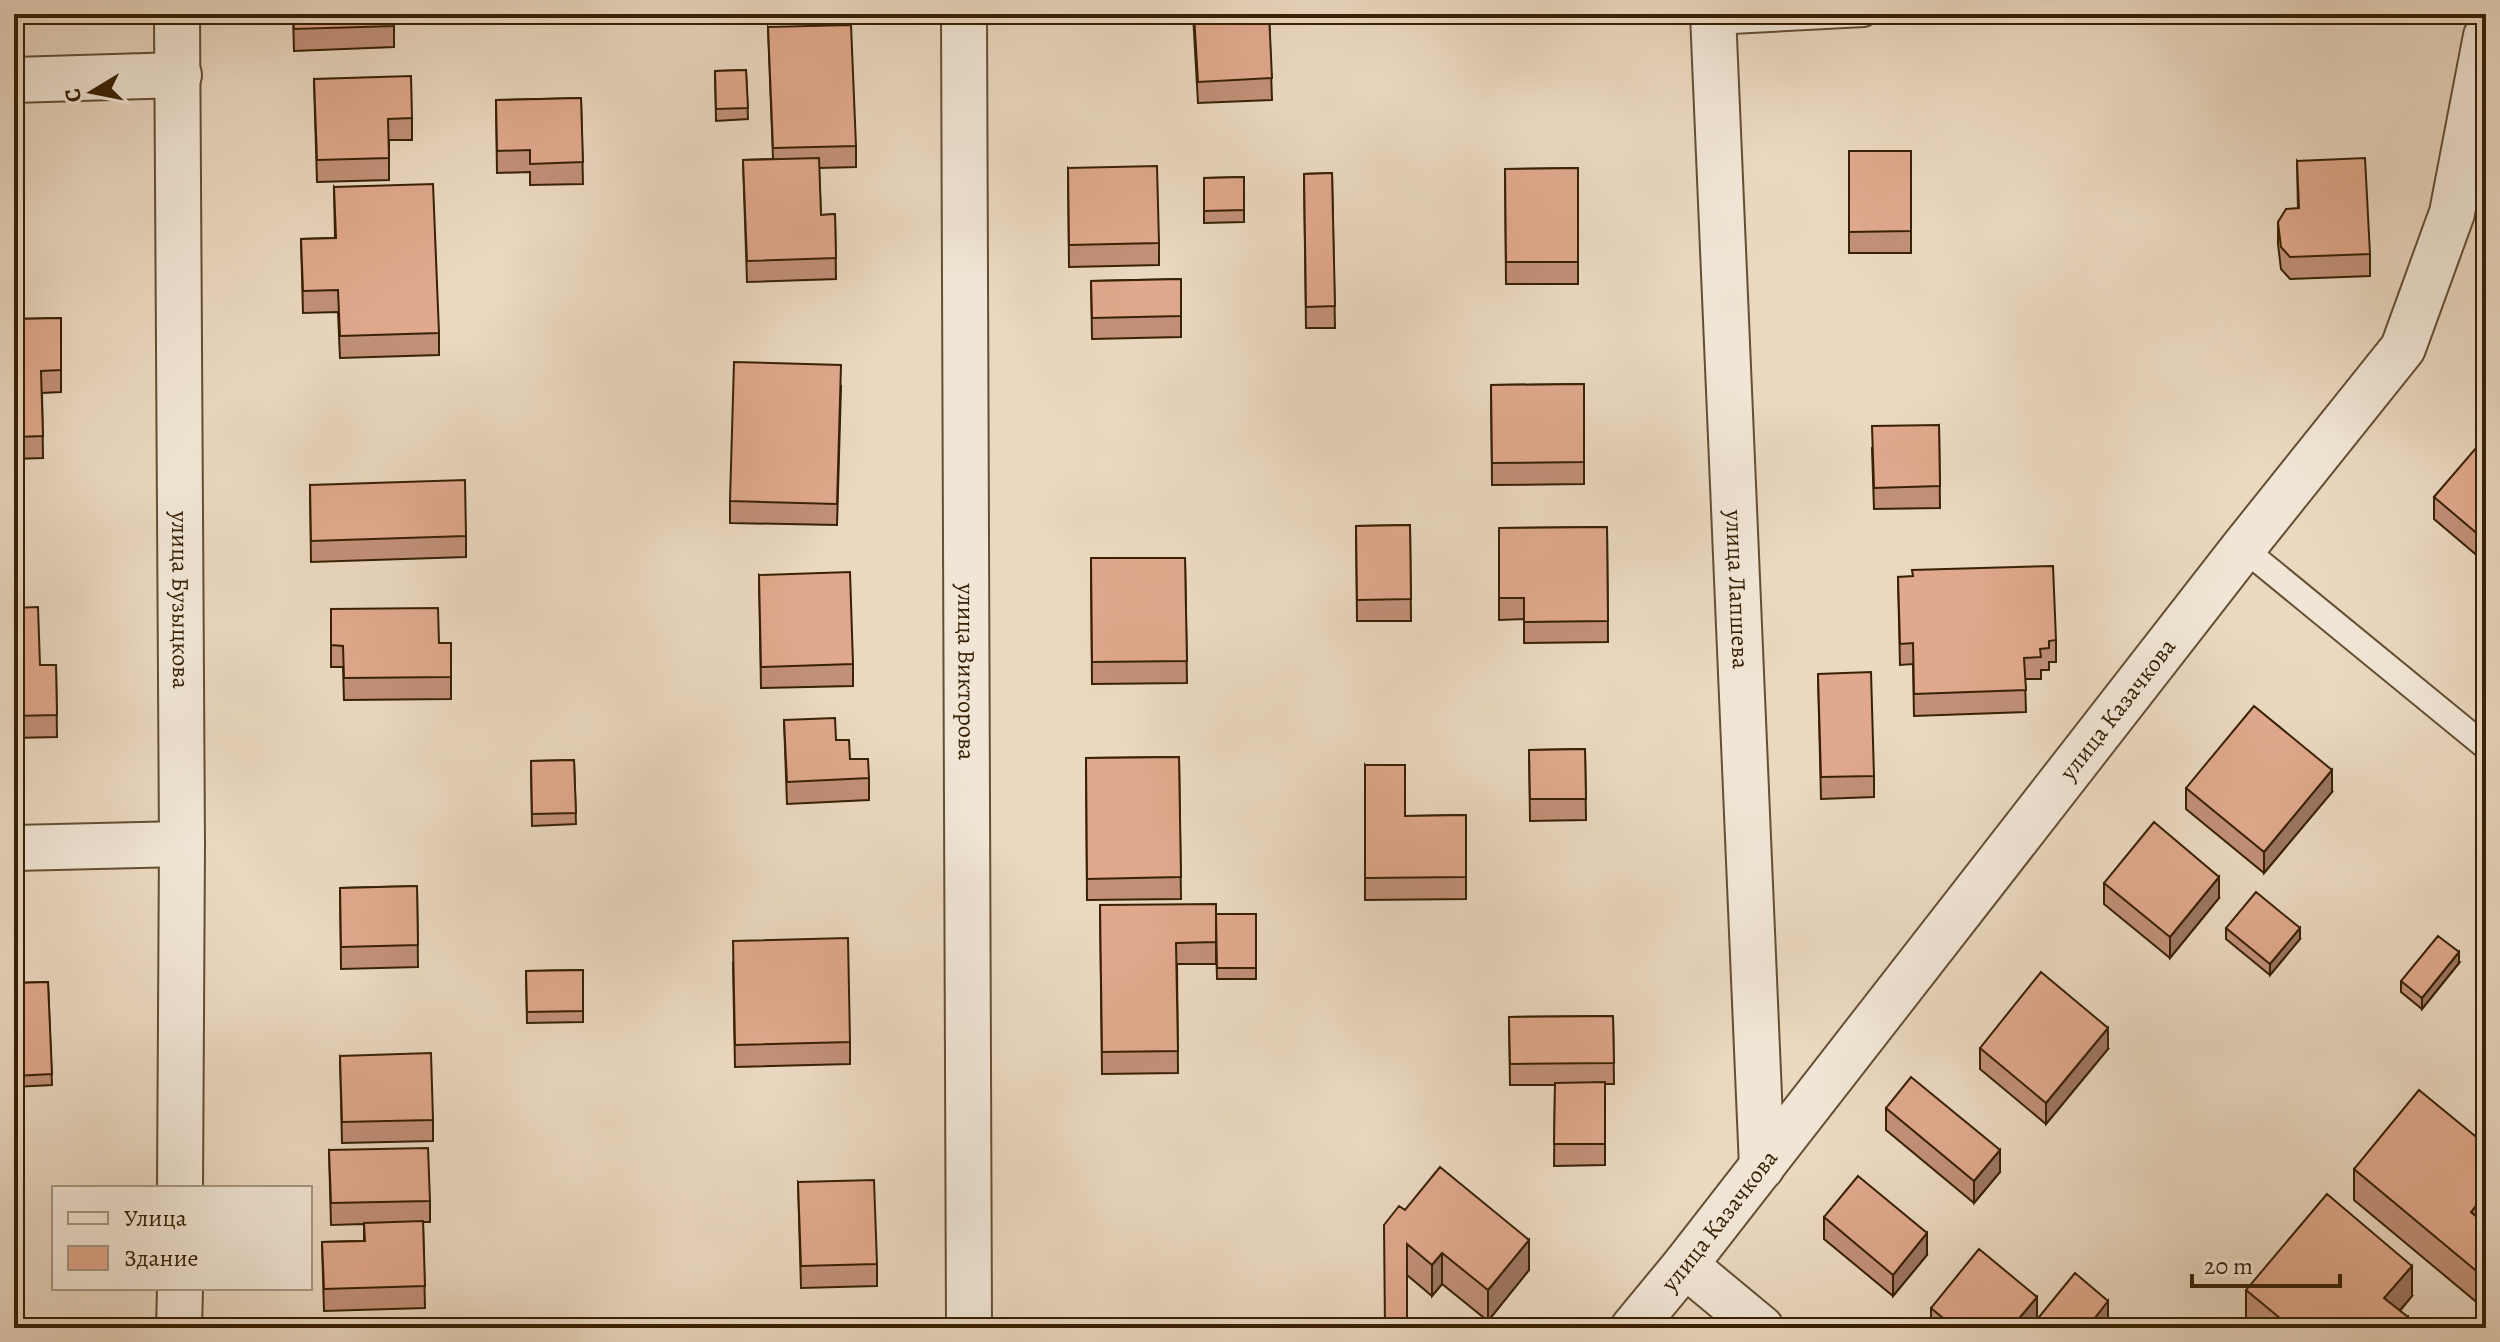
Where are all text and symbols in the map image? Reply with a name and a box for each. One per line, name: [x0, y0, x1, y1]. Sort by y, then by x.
north arrow: [52, 52, 132, 132]
text: С: [57, 86, 89, 105]
street label: улица Лапшева: [1718, 508, 1757, 670]
street label: улица Бузыцкова: [164, 510, 197, 689]
street label: улица Викторова: [950, 583, 983, 760]
street label: улица Казачкова: [2052, 632, 2183, 788]
street label: улица Казачкова: [1653, 1143, 1785, 1299]
legend: [52, 1186, 312, 1290]
text: Улица: [124, 1202, 187, 1234]
scale bar: [2192, 1238, 2340, 1288]
text: Здание: [124, 1242, 199, 1274]
text: 20 m: [2204, 1250, 2253, 1282]

